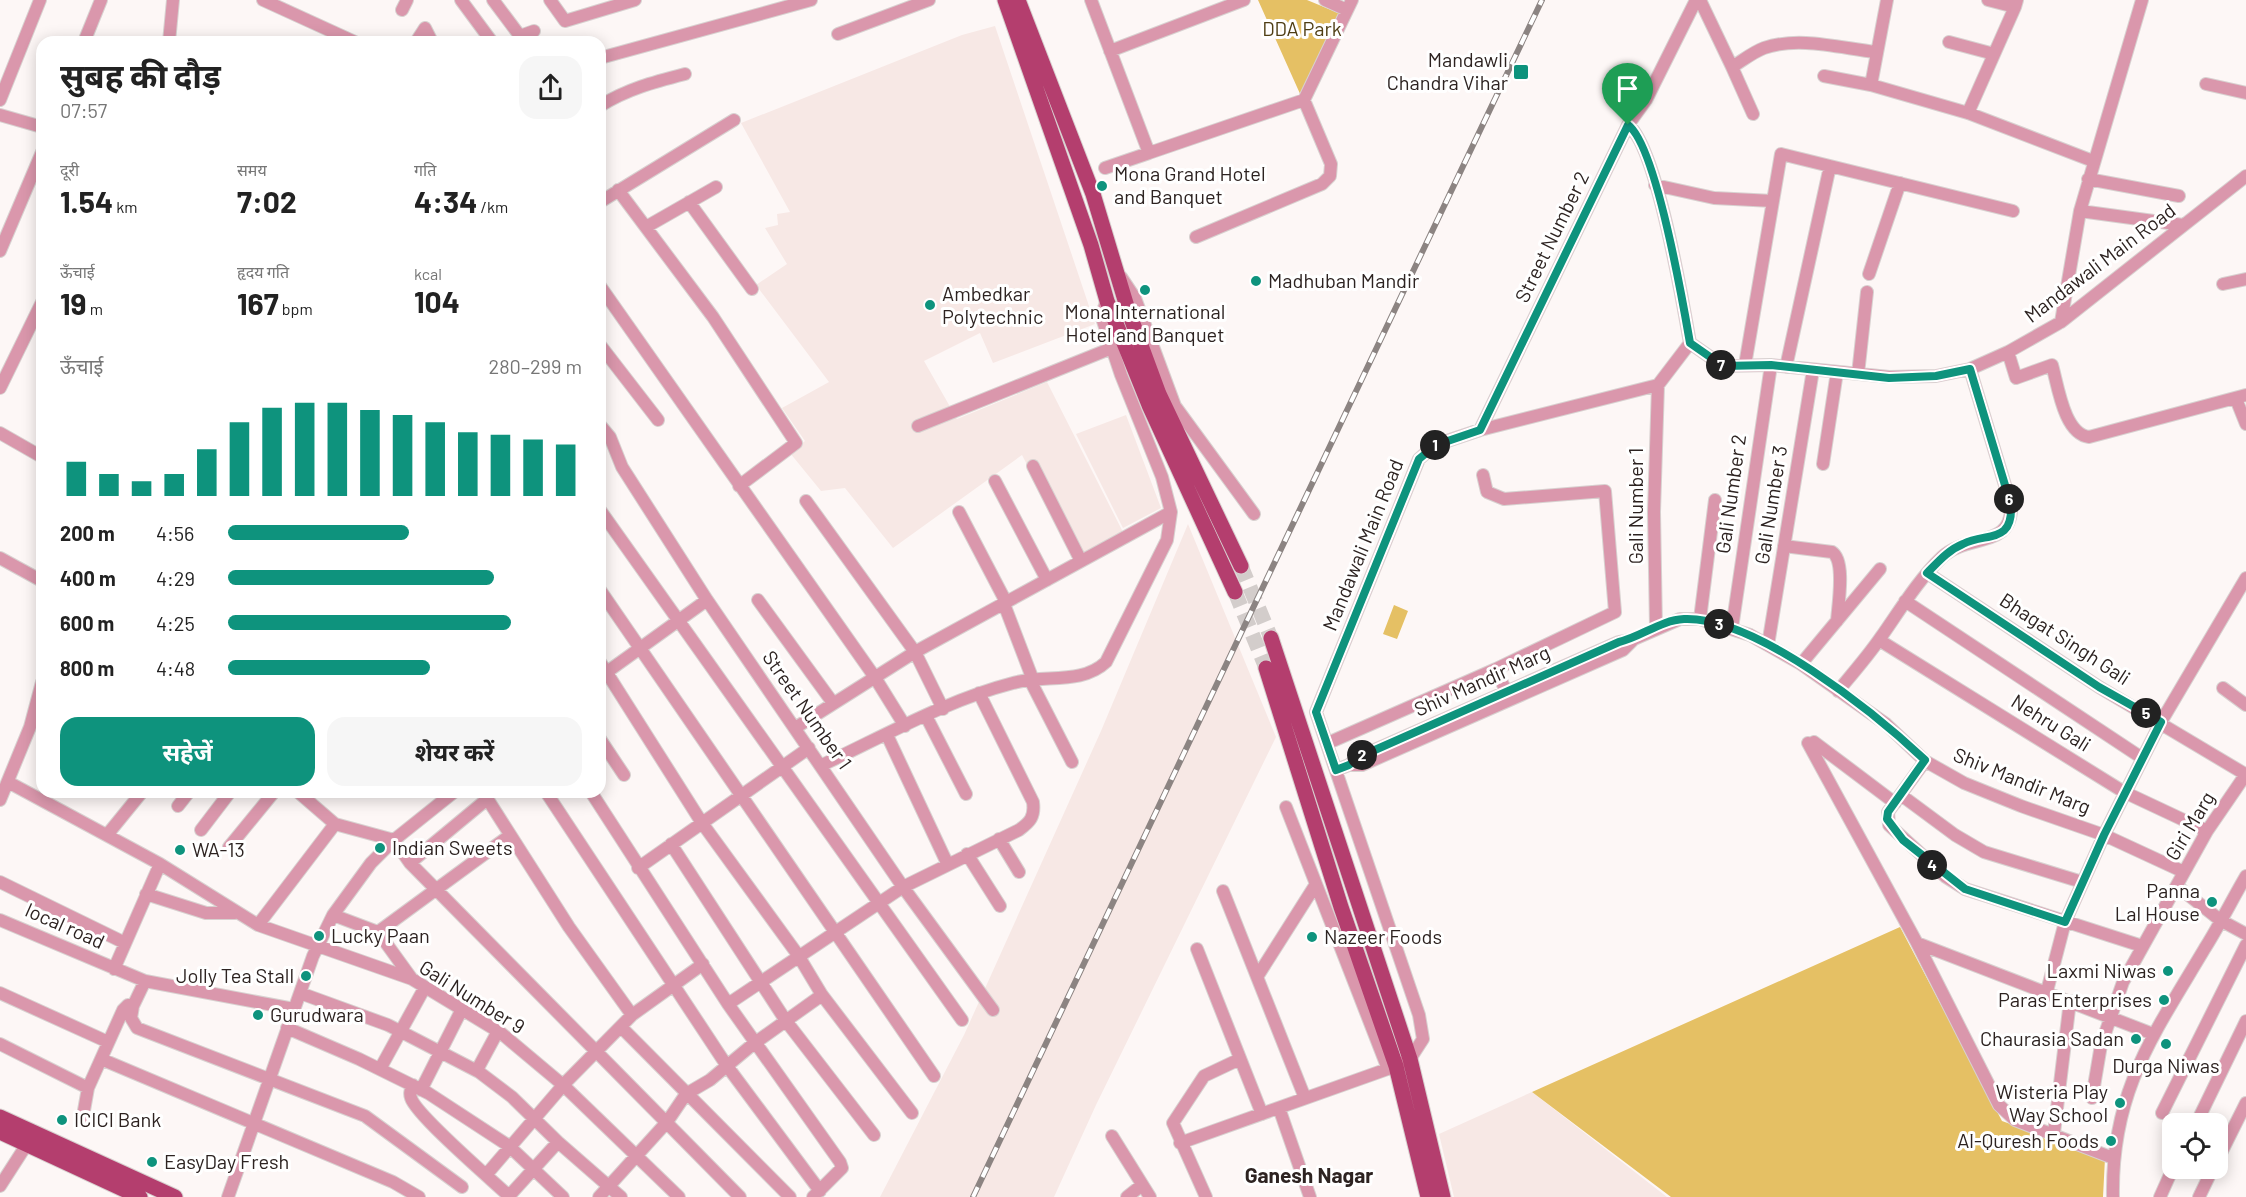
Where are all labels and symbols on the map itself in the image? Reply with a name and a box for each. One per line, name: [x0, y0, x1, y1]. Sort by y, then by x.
park label: DDA Park: [1262, 16, 1342, 40]
place label: Mandawli Chandra Vihar: [1387, 47, 1508, 94]
marker: Mandawli Chandra Vihar: [1512, 63, 1530, 81]
pin: [1602, 63, 1653, 125]
place label: Mona Grand Hotel and Banquet: [1114, 161, 1266, 208]
street label: Street Number 2: [1509, 167, 1593, 306]
marker: Mona Grand Hotel and Banquet: [1095, 179, 1109, 193]
street label: Mandawali Main Road: [2019, 198, 2180, 327]
place label: Madhuban Mandir: [1268, 268, 1419, 292]
marker: Madhuban Mandir: [1249, 274, 1263, 288]
place label: Ambedkar Polytechnic: [942, 281, 1043, 328]
marker: Mona International Hotel and Banquet: [1138, 283, 1152, 297]
marker: Ambedkar Polytechnic: [923, 298, 937, 312]
place label: Mona International Hotel and Banquet: [1065, 299, 1225, 346]
pin: 7: [1706, 350, 1736, 380]
pin: 1: [1420, 430, 1450, 460]
street label: Gali Number 2: [1710, 433, 1750, 555]
street label: Gali Number 3: [1749, 444, 1791, 566]
street label: Gali Number 1: [1623, 448, 1647, 564]
street label: Mandawali Main Road: [1317, 455, 1407, 634]
pin: 6: [1994, 484, 2024, 514]
street label: Bhagat Singh Gali: [1996, 587, 2135, 689]
pin: 3: [1704, 609, 1734, 639]
street label: Shiv Mandir Marg: [1410, 639, 1553, 721]
street label: Street Number 1: [758, 646, 858, 773]
street label: Nehru Gali: [2007, 688, 2096, 756]
pin: 5: [2131, 698, 2161, 728]
pin: 2: [1347, 740, 1377, 770]
street label: Shiv Mandir Marg: [1950, 742, 2094, 819]
street label: Giri Marg: [2159, 787, 2219, 864]
place label: Indian Sweets: [392, 835, 513, 859]
place label: WA-13: [192, 837, 245, 861]
marker: Indian Sweets: [373, 841, 387, 855]
marker: WA-13: [173, 843, 187, 857]
pin: 4: [1917, 850, 1947, 880]
place label: Panna Lal House: [2115, 878, 2200, 925]
marker: Panna Lal House: [2205, 895, 2219, 909]
street label: local road: [22, 897, 109, 953]
place label: Lucky Paan: [331, 923, 430, 947]
place label: Nazeer Foods: [1324, 924, 1442, 948]
marker: Lucky Paan: [312, 929, 326, 943]
marker: Nazeer Foods: [1305, 930, 1319, 944]
street label: Gali Number 9: [415, 954, 530, 1038]
place label: Laxmi Niwas: [2047, 958, 2156, 982]
place label: Jolly Tea Stall: [176, 963, 294, 987]
marker: Laxmi Niwas: [2161, 964, 2175, 978]
marker: Jolly Tea Stall: [299, 969, 313, 983]
place label: Paras Enterprises: [1998, 987, 2152, 1011]
marker: Paras Enterprises: [2157, 993, 2171, 1007]
place label: Gurudwara: [270, 1002, 364, 1026]
marker: Gurudwara: [251, 1008, 265, 1022]
place label: Chaurasia Sadan: [1980, 1026, 2124, 1050]
marker: Chaurasia Sadan: [2129, 1032, 2143, 1046]
marker: Durga Niwas: [2159, 1037, 2173, 1051]
place label: Durga Niwas: [2112, 1053, 2220, 1077]
place label: Wisteria Play Way School: [1996, 1079, 2108, 1126]
marker: Wisteria Play Way School: [2113, 1096, 2127, 1110]
place label: ICICI Bank: [74, 1107, 161, 1131]
marker: ICICI Bank: [55, 1113, 69, 1127]
place label: Al-Quresh Foods: [1957, 1128, 2099, 1152]
marker: Al-Quresh Foods: [2104, 1134, 2118, 1148]
place label: EasyDay Fresh: [164, 1149, 289, 1173]
marker: EasyDay Fresh: [145, 1155, 159, 1169]
district label: Ganesh Nagar: [1245, 1162, 1373, 1187]

